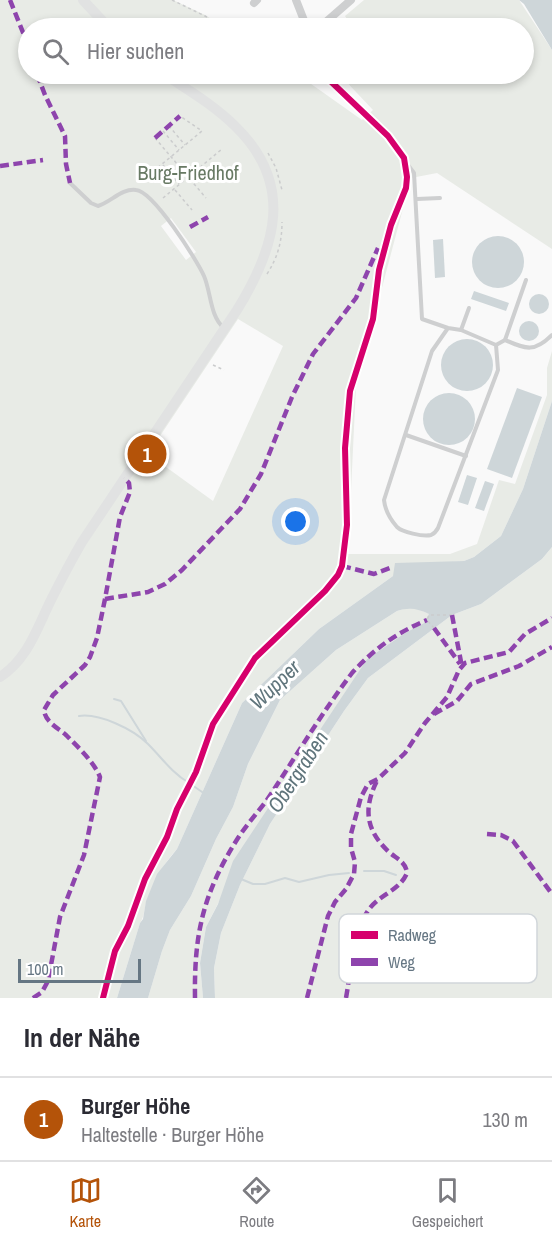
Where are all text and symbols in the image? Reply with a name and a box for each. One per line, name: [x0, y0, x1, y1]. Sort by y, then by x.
search box: [18, 18, 534, 84]
icon: search: [39, 35, 72, 68]
text: Hier suchen: [87, 36, 184, 66]
park label: Burg-Friedhof: [137, 159, 239, 186]
pin: 1: [128, 432, 166, 476]
your location: [281, 507, 310, 536]
water label: Wupper: [243, 653, 307, 716]
water label: Obergraben: [260, 725, 335, 818]
legend: [339, 914, 537, 983]
text: Radweg: [388, 924, 437, 946]
text: Weg: [388, 951, 415, 973]
scale bar: [18, 956, 141, 984]
text: 100 m: [27, 958, 63, 980]
text: In der Nähe: [24, 1020, 140, 1055]
text: Burger Höhe: [81, 1091, 190, 1121]
text: 1: [39, 1106, 48, 1133]
text: 130 m: [482, 1106, 528, 1133]
text: Haltestelle · Burger Höhe: [81, 1121, 264, 1148]
tab: Karte: [69, 1174, 102, 1232]
tab: Route: [239, 1174, 274, 1232]
tab: Gespeichert: [412, 1174, 483, 1232]

